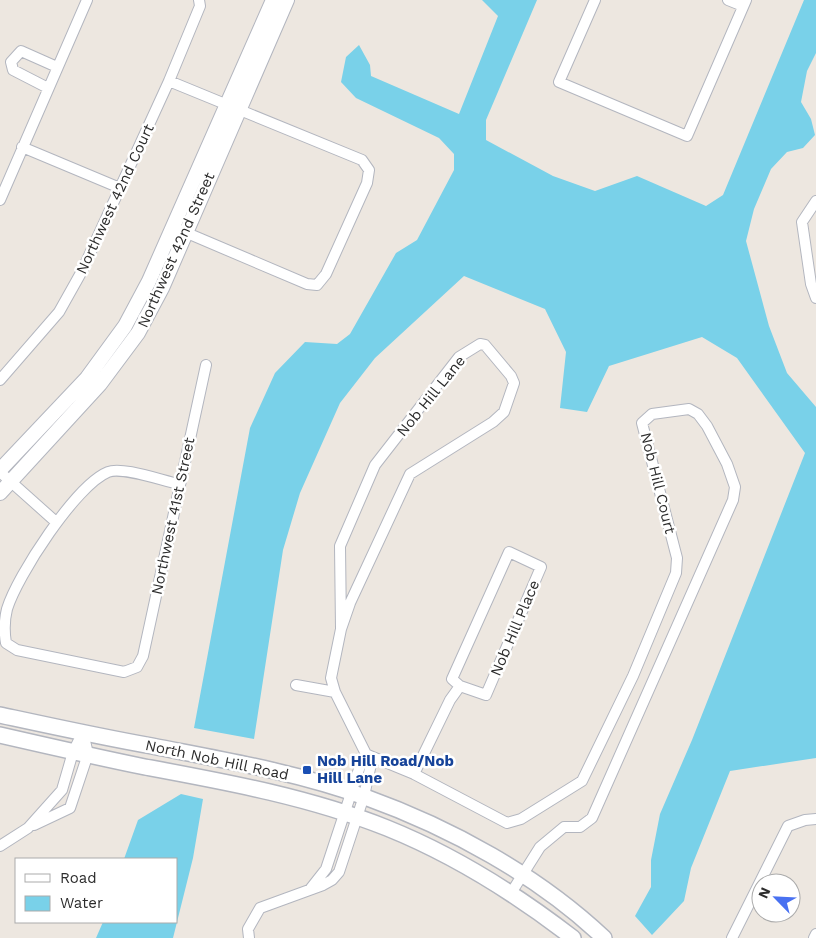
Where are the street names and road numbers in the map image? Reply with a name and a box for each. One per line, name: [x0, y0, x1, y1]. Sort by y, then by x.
street label: Northwest 42nd Court: [72, 120, 158, 277]
street label: Northwest 42nd Street: [134, 169, 219, 330]
street label: Nob Hill Lane: [393, 352, 469, 440]
street label: Nob Hill Court: [637, 431, 679, 536]
street label: Northwest 41st Street: [148, 435, 199, 596]
street label: Nob Hill Place: [487, 577, 543, 679]
street label: North Nob Hill Road: [144, 736, 290, 784]

